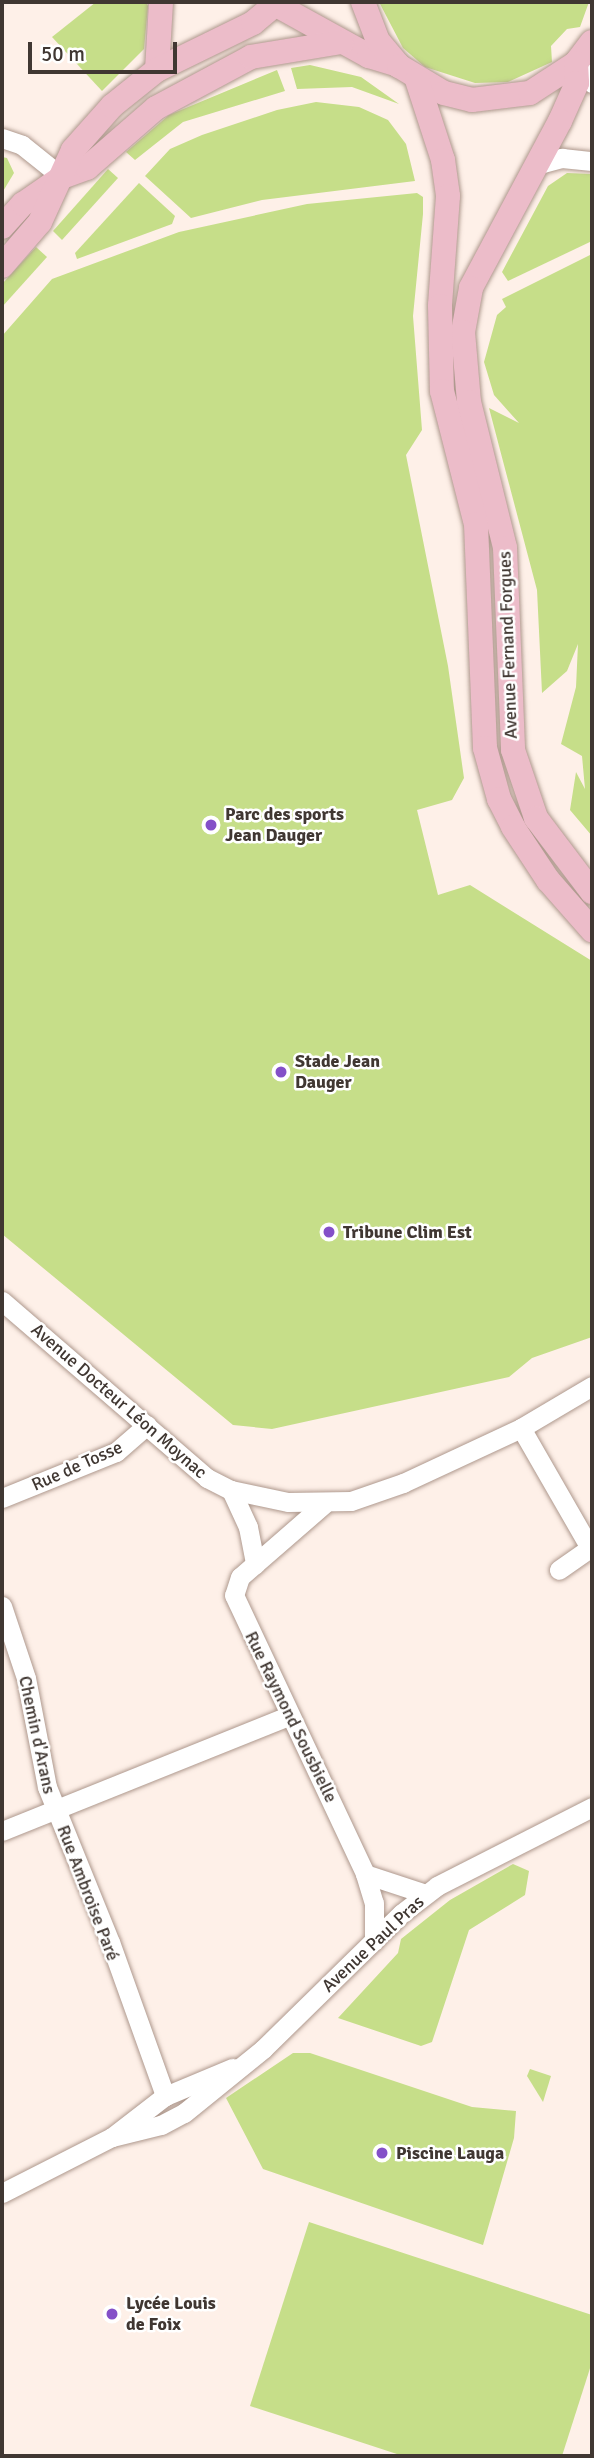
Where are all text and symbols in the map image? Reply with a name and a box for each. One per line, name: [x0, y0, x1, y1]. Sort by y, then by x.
scale bar: [32, 28, 180, 72]
text: 50 m: [41, 41, 85, 67]
street label: Avenue Fernand Forgues: [494, 551, 522, 739]
place label: Parc des sports Jean Dauger: [225, 804, 344, 846]
marker: Parc des sports Jean Dauger: [203, 817, 219, 833]
place label: Stade Jean Dauger: [295, 1051, 380, 1094]
marker: Stade Jean Dauger: [273, 1064, 289, 1080]
place label: Tribune Clim Est: [343, 1221, 472, 1243]
marker: Tribune Clim Est: [321, 1224, 337, 1240]
street label: Avenue Docteur Léon Moynac: [27, 1319, 211, 1483]
street label: Rue de Tosse: [28, 1436, 126, 1496]
street label: Rue Raymond Sousbielle: [240, 1628, 342, 1806]
street label: Chemin d'Arans: [14, 1674, 60, 1796]
street label: Rue Ambroise Paré: [52, 1822, 124, 1964]
street label: Avenue Paul Pras: [317, 1891, 429, 1997]
place label: Piscine Lauga: [396, 2142, 504, 2164]
marker: Piscine Lauga: [374, 2145, 390, 2161]
place label: Lycée Louis de Foix: [126, 2293, 216, 2336]
marker: Lycée Louis de Foix: [104, 2306, 120, 2322]

